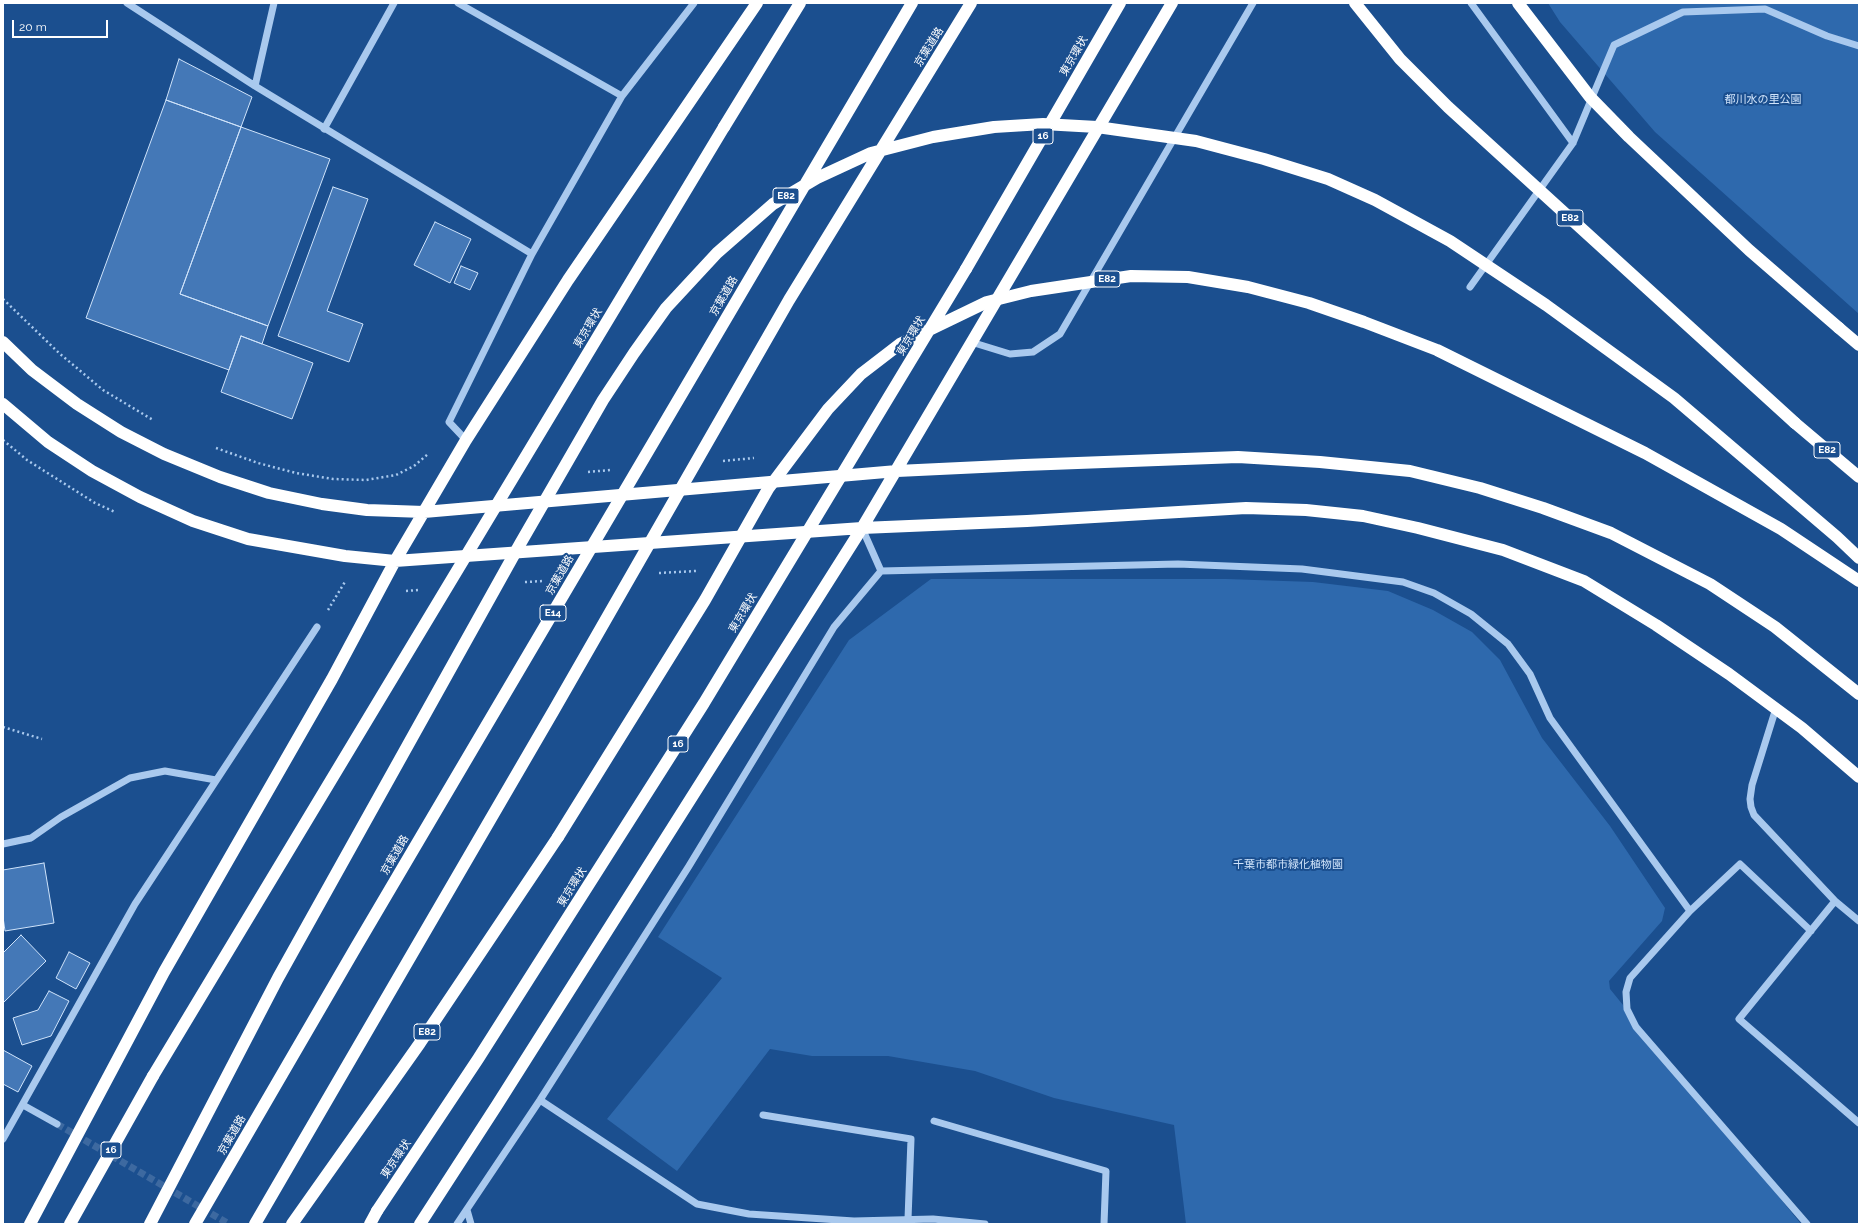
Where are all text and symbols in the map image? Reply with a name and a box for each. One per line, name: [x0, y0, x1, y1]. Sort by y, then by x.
scale bar: [14, 12, 110, 38]
text: 20 m: [19, 20, 47, 34]
street label: 京葉道路: [912, 25, 946, 69]
street label: 東京環状: [1057, 34, 1091, 78]
park label: 都川水の里公園: [1725, 93, 1801, 107]
road number: 16: [1033, 128, 1053, 144]
road number: E82: [773, 188, 799, 204]
road number: E82: [1557, 210, 1583, 226]
road number: E82: [1094, 271, 1120, 287]
street label: 京葉道路: [707, 274, 741, 318]
street label: 東京環状: [571, 306, 605, 350]
street label: 東京環状: [894, 314, 928, 358]
road number: E82: [1814, 442, 1840, 458]
street label: 京葉道路: [543, 553, 577, 597]
street label: 東京環状: [726, 591, 760, 635]
road number: E14: [540, 605, 566, 621]
road number: 16: [668, 736, 688, 752]
street label: 京葉道路: [378, 833, 412, 877]
park label: 千葉市都市緑化植物園: [1233, 858, 1343, 872]
street label: 東京環状: [555, 865, 589, 909]
road number: E82: [414, 1024, 440, 1040]
street label: 京葉道路: [215, 1113, 249, 1157]
street label: 東京環状: [378, 1137, 414, 1181]
road number: 16: [101, 1142, 121, 1158]

